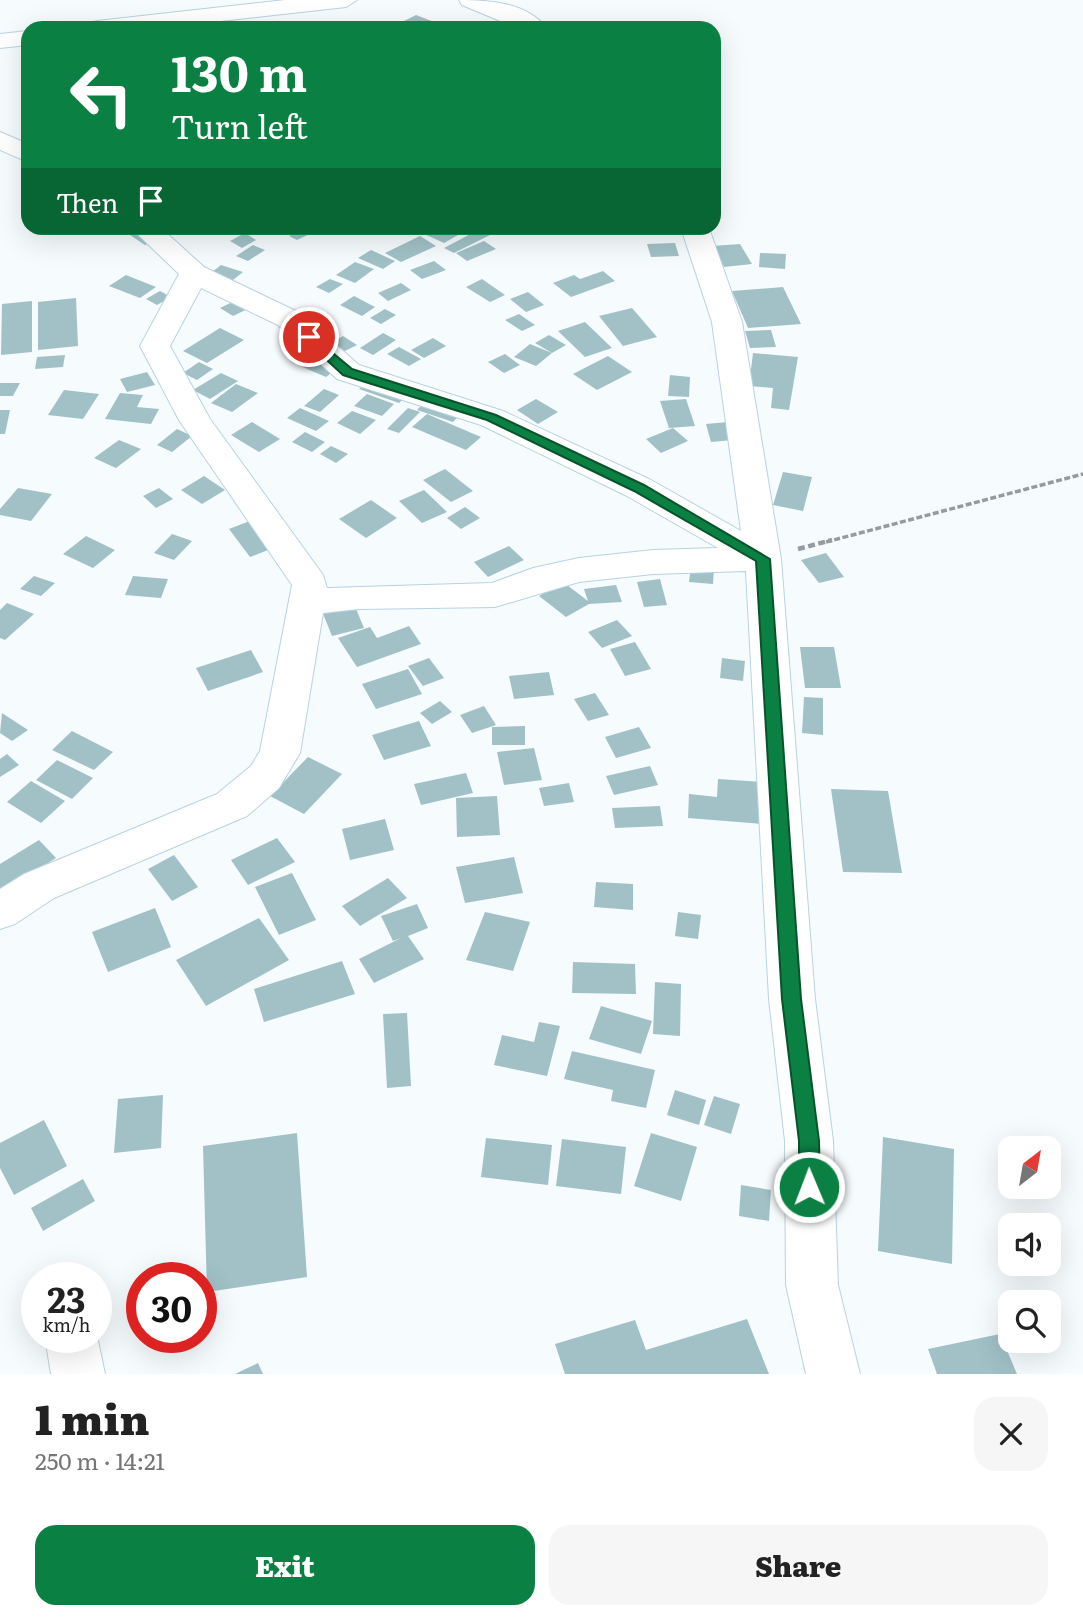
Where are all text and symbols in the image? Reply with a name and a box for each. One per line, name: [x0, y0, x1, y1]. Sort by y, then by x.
text: 130 m: [171, 34, 307, 107]
icon: left: [56, 49, 147, 140]
text: Turn left: [171, 101, 308, 149]
text: Then: [56, 182, 118, 221]
icon: arrive: [132, 182, 170, 220]
pin: [279, 307, 339, 367]
icon: arrive: [290, 318, 328, 356]
north arrow: [998, 1136, 1060, 1199]
map controls: [998, 1136, 1061, 1353]
position arrow: [772, 1150, 846, 1224]
button: sound: [998, 1213, 1061, 1276]
speed limit sign: 30: [126, 1262, 217, 1353]
text: 23: [47, 1272, 86, 1324]
button: search: [998, 1290, 1061, 1353]
text: km/h: [43, 1311, 90, 1338]
text: 1 min: [35, 1386, 150, 1448]
button: close: [974, 1397, 1048, 1471]
text: 250 m · 14:21: [35, 1443, 165, 1477]
button: Exit: [35, 1525, 535, 1605]
button: Share: [549, 1525, 1048, 1605]

